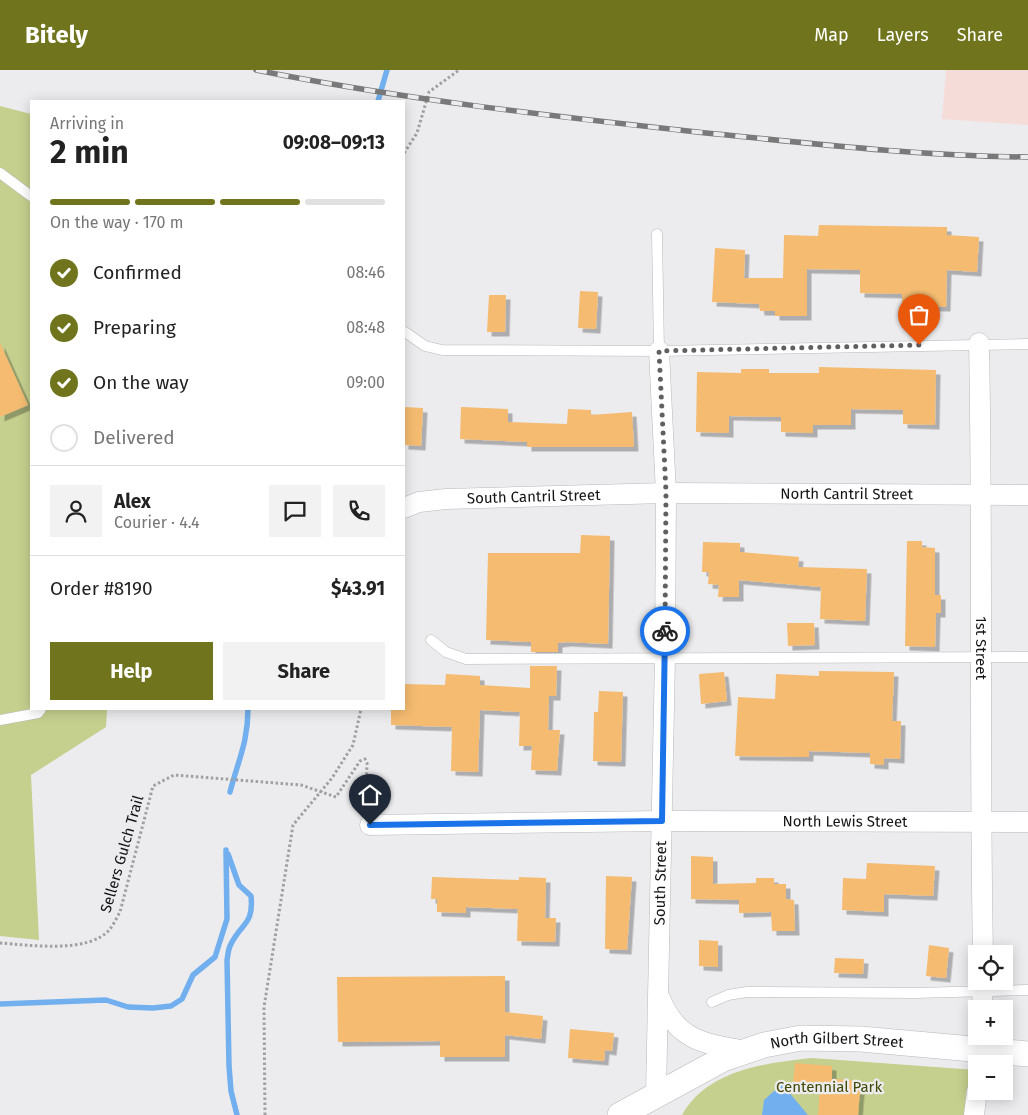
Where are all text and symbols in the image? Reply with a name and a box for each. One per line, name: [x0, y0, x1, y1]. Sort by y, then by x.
text: Bitely: [25, 21, 88, 49]
text: Map: [814, 24, 849, 46]
text: Layers: [877, 24, 929, 46]
text: Share: [957, 24, 1003, 46]
text: Arriving in: [50, 114, 124, 133]
text: 09:08–09:13: [283, 131, 385, 154]
text: 2 min: [50, 133, 129, 171]
text: On the way · 170 m: [50, 213, 183, 232]
icon: check: [50, 259, 78, 287]
text: Confirmed: [93, 261, 182, 284]
text: 08:46: [346, 263, 385, 282]
pin: [898, 294, 940, 345]
icon: bag: [905, 301, 933, 329]
icon: check: [50, 314, 78, 342]
text: Preparing: [93, 316, 176, 339]
text: 08:48: [346, 318, 385, 337]
icon: check: [50, 369, 78, 397]
text: On the way: [93, 371, 189, 394]
text: 09:00: [346, 373, 385, 392]
text: Delivered: [93, 426, 175, 449]
button: person: [50, 485, 102, 537]
button: chat: [269, 485, 321, 537]
button: phone: [333, 485, 385, 537]
street label: North Cantril Street: [780, 485, 914, 503]
street label: South Cantril Street: [467, 486, 601, 507]
text: Alex: [114, 490, 151, 513]
text: Courier · 4.4: [114, 513, 200, 532]
text: Order #8190: [50, 577, 153, 600]
text: $43.91: [331, 577, 385, 600]
courier: [640, 606, 690, 656]
street label: 1st Street: [972, 616, 990, 680]
icon: bike: [651, 617, 679, 645]
button: Help: [50, 642, 213, 700]
button: Share: [223, 642, 385, 700]
pin: [349, 774, 391, 825]
icon: home: [356, 781, 384, 809]
street label: Sellers Gulch Trail: [97, 792, 148, 915]
street label: North Lewis Street: [782, 812, 908, 831]
street label: South Street: [650, 840, 670, 926]
map controls: [968, 945, 1013, 1100]
button: locate: [968, 945, 1013, 990]
button: +: [968, 1000, 1013, 1045]
street label: North Gilbert Street: [769, 1029, 905, 1053]
button: −: [968, 1055, 1013, 1100]
park label: Centennial Park: [776, 1078, 882, 1096]

